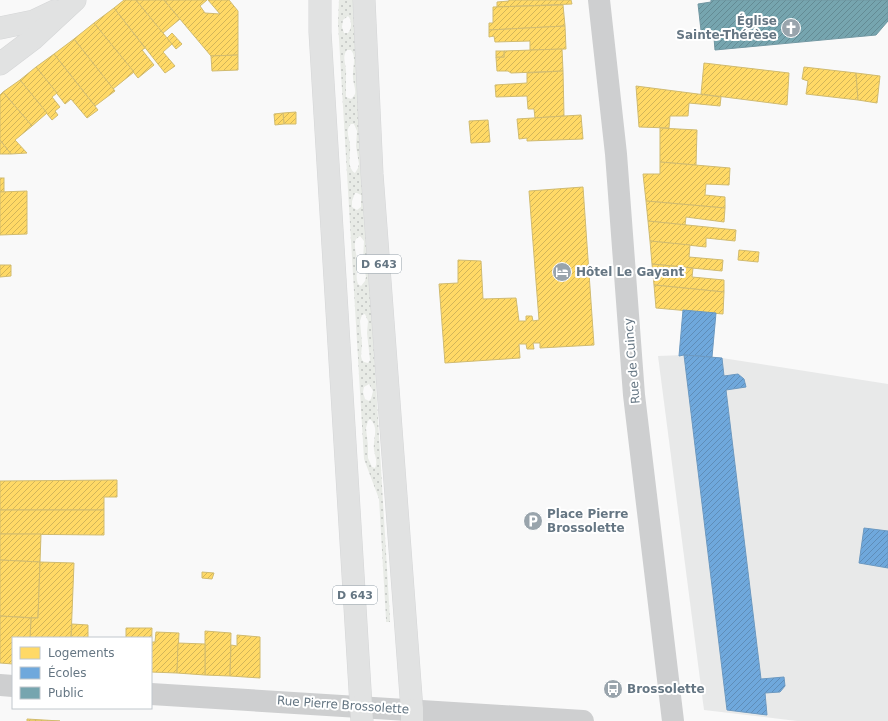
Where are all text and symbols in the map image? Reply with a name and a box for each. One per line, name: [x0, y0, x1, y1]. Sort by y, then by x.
place label: Église Sainte-Thérèse: [676, 13, 777, 42]
church icon: Église Sainte-Thérèse: [780, 17, 802, 39]
road number: D 643: [357, 255, 401, 273]
hotel icon: Hôtel Le Gayant: [551, 261, 573, 283]
place label: Hôtel Le Gayant: [576, 265, 684, 279]
street label: Rue de Cuincy: [621, 318, 643, 404]
place label: Place Pierre Brossolette: [547, 507, 628, 535]
parking icon: Place Pierre Brossolette: [522, 510, 544, 532]
road number: D 643: [333, 586, 377, 604]
legend: [12, 637, 152, 709]
text: Logements: [48, 646, 114, 660]
text: Écoles: [48, 665, 87, 680]
bus stop icon: Brossolette: [602, 678, 624, 700]
place label: Brossolette: [627, 682, 705, 696]
text: Public: [48, 686, 84, 700]
street label: Rue Pierre Brossolette: [276, 693, 410, 717]

